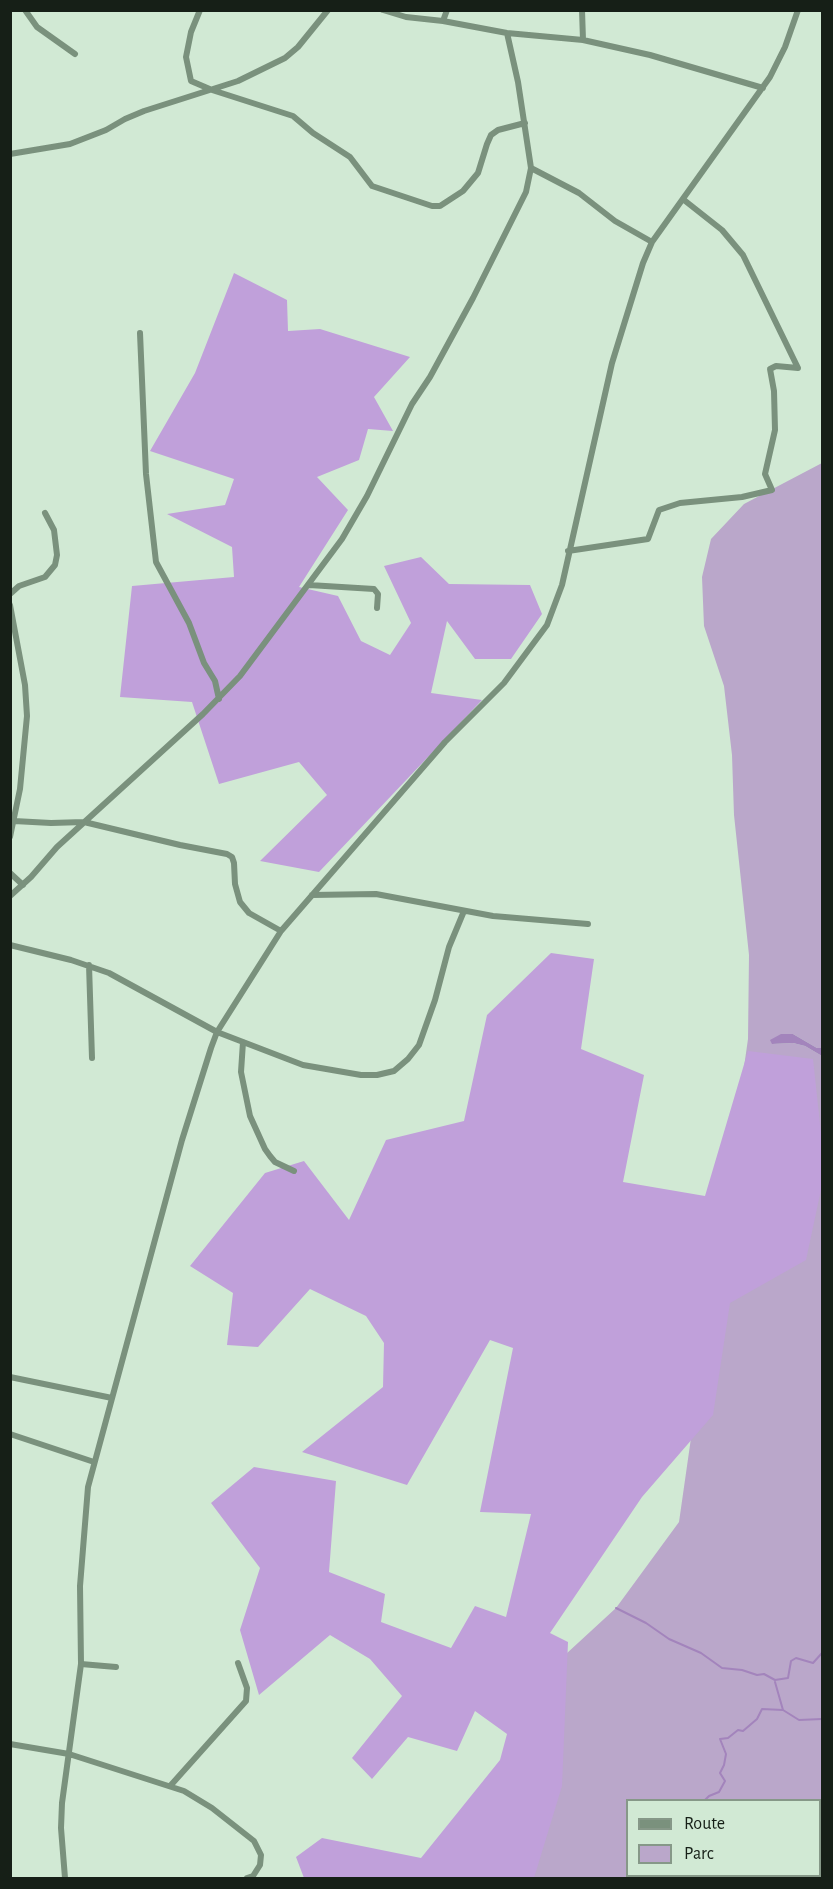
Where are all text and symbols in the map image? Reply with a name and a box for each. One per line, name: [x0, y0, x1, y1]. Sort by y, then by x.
legend: [626, 1799, 821, 1877]
text: Route: [684, 1815, 725, 1833]
text: Parc: [684, 1845, 714, 1863]

